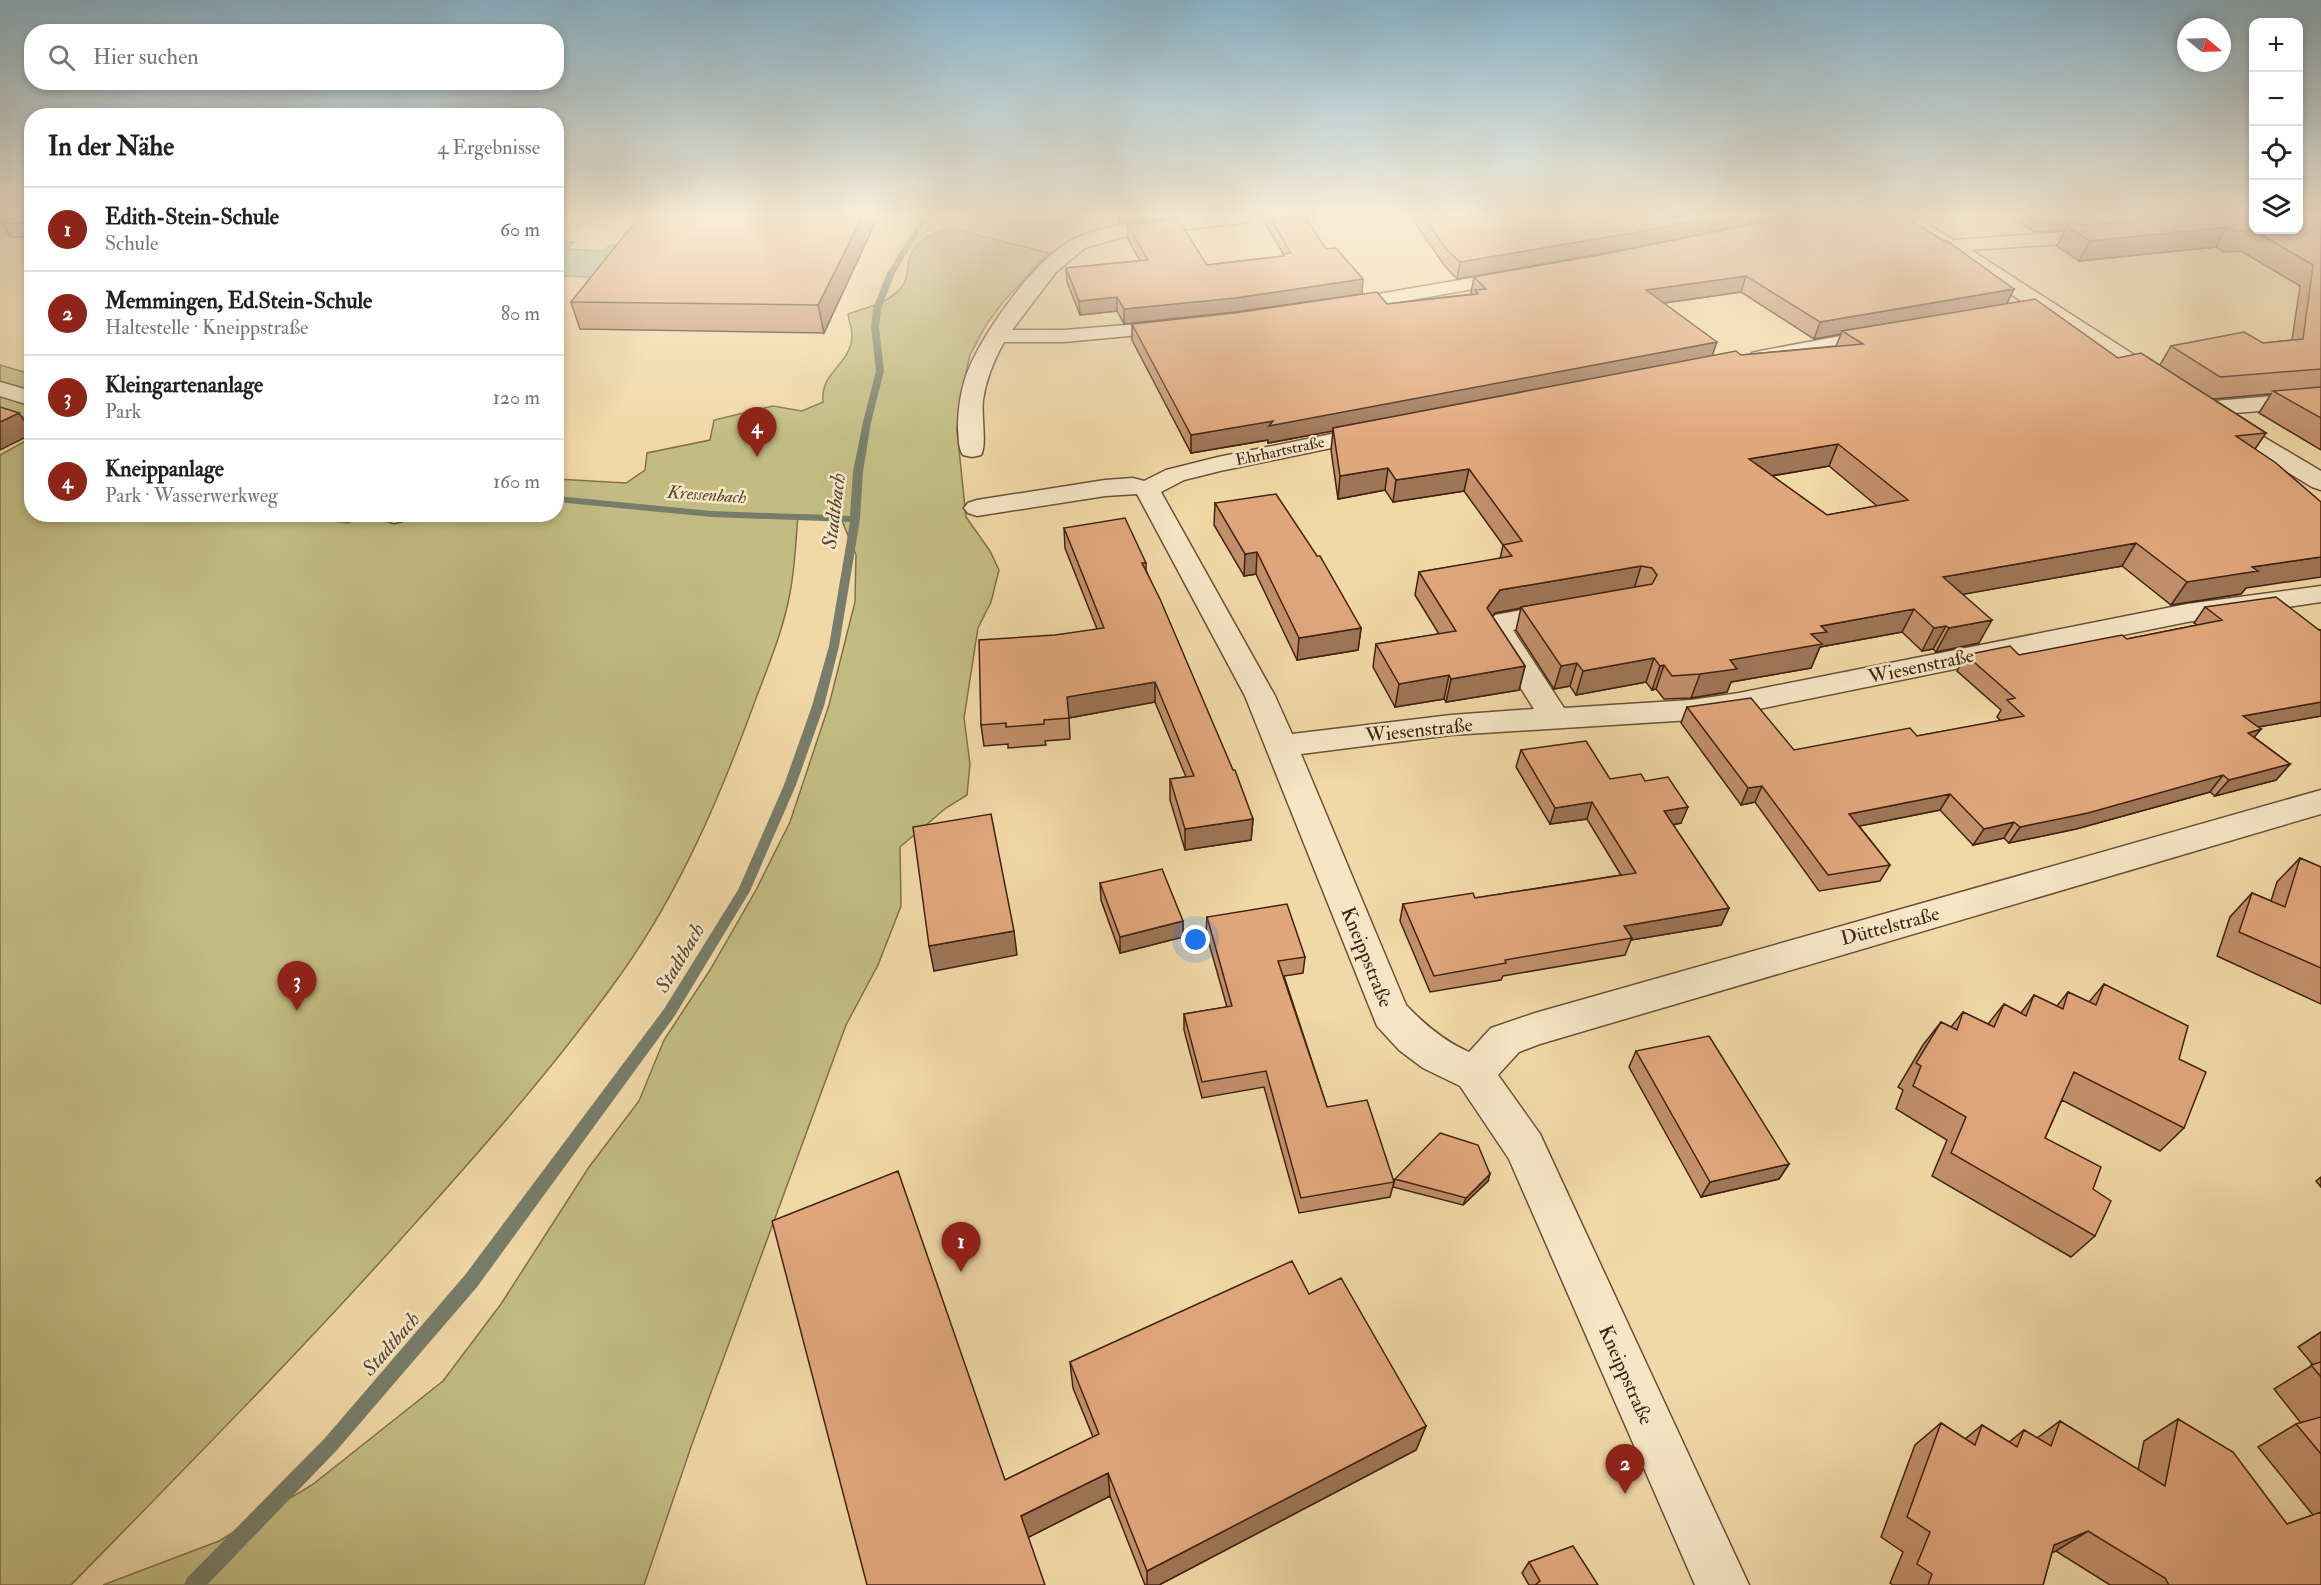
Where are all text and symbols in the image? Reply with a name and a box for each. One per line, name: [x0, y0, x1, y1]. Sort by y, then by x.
north arrow: [2177, 18, 2231, 72]
map controls: [2249, 18, 2303, 234]
button: +: [2249, 18, 2303, 72]
search box: [24, 24, 564, 90]
icon: search: [45, 41, 78, 74]
text: Hier suchen: [93, 43, 199, 71]
button: −: [2249, 72, 2303, 126]
button: locate: [2249, 126, 2303, 180]
text: In der Nähe: [48, 131, 174, 163]
text: 4 Ergebnisse: [438, 135, 540, 160]
button: layers: [2249, 180, 2303, 234]
text: Edith-Stein-Schule: [105, 203, 279, 231]
text: 1: [64, 217, 71, 242]
text: 60 m: [500, 217, 540, 242]
text: Schule: [105, 231, 158, 256]
text: Memmingen, Ed.Stein-Schule: [105, 287, 372, 315]
text: 2: [62, 301, 73, 326]
text: 80 m: [501, 301, 540, 326]
text: Haltestelle · Kneippstraße: [105, 315, 308, 340]
text: Kleingartenanlage: [105, 371, 263, 399]
text: 3: [64, 385, 71, 410]
text: 120 m: [493, 385, 540, 410]
text: Park: [105, 399, 141, 424]
pin: 4: [738, 408, 777, 457]
street label: Ehrhartstraße: [1234, 432, 1327, 470]
text: Kneippanlage: [105, 455, 224, 483]
text: 4: [62, 469, 73, 494]
text: 160 m: [493, 469, 540, 494]
water label: Stadtbach: [816, 472, 852, 551]
water label: Kressenbach: [666, 481, 747, 509]
text: Park · Wasserwerkweg: [105, 483, 278, 508]
street label: Wiesenstraße: [1865, 643, 1976, 690]
street label: Wiesenstraße: [1363, 712, 1474, 748]
street label: Düttelstraße: [1838, 901, 1942, 951]
street label: Kneippstraße: [1335, 903, 1398, 1011]
water label: Stadtbach: [648, 918, 711, 998]
your location: [1181, 925, 1210, 954]
pin: 3: [278, 962, 316, 1011]
pin: 1: [942, 1222, 980, 1272]
water label: Stadtbach: [355, 1306, 426, 1382]
street label: Kneippstraße: [1592, 1321, 1659, 1429]
pin: 2: [1606, 1444, 1644, 1494]

